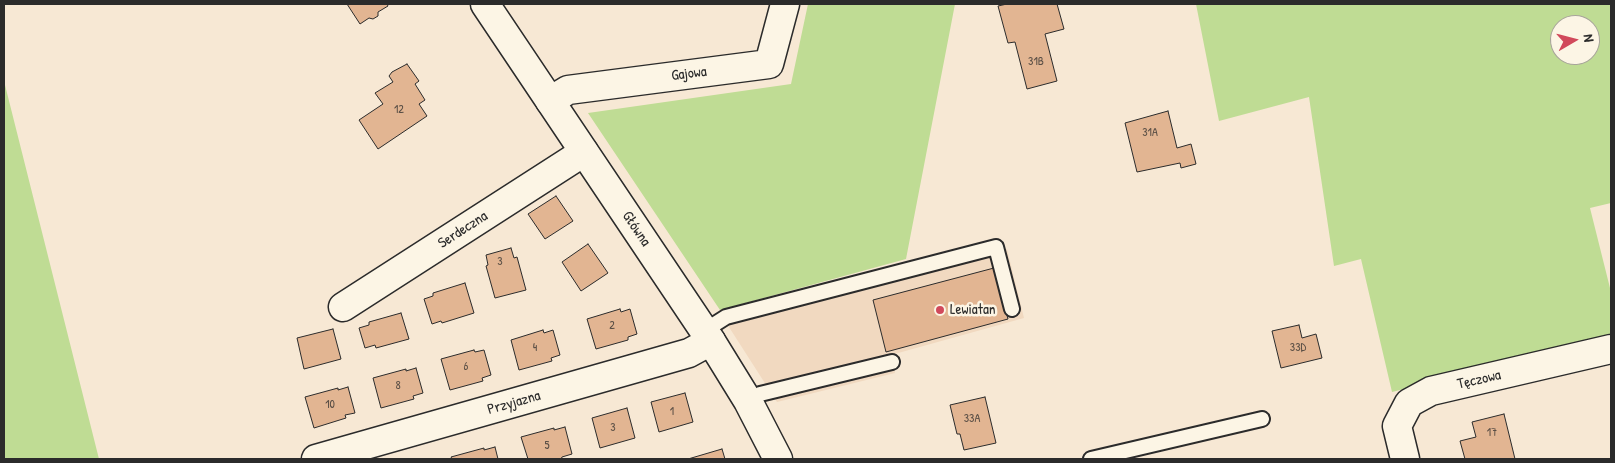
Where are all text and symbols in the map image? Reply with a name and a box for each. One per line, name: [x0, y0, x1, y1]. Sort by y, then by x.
north arrow: [1550, 15, 1600, 65]
text: N: [1579, 33, 1599, 43]
house number: 31B: [1028, 55, 1044, 69]
street label: Gajowa: [670, 63, 708, 85]
house number: 12: [394, 103, 404, 117]
house number: 31A: [1142, 126, 1158, 140]
street label: Serdeczna: [435, 207, 491, 253]
street label: Główna: [618, 208, 654, 250]
house number: 3: [497, 255, 503, 269]
place label: Lewiatan: [950, 301, 996, 319]
marker: Lewiatan: [934, 304, 946, 316]
house number: 2: [609, 319, 615, 333]
house number: 4: [533, 341, 537, 355]
house number: 33D: [1290, 341, 1306, 355]
house number: 6: [464, 360, 468, 374]
street label: Tęczowa: [1455, 366, 1503, 394]
house number: 8: [395, 379, 401, 393]
street label: Przyjazna: [485, 387, 543, 419]
house number: 10: [325, 398, 335, 412]
house number: 1: [670, 405, 674, 419]
house number: 33A: [964, 412, 980, 426]
house number: 3: [610, 421, 616, 435]
house number: 17: [1487, 426, 1497, 440]
house number: 5: [544, 439, 550, 453]

